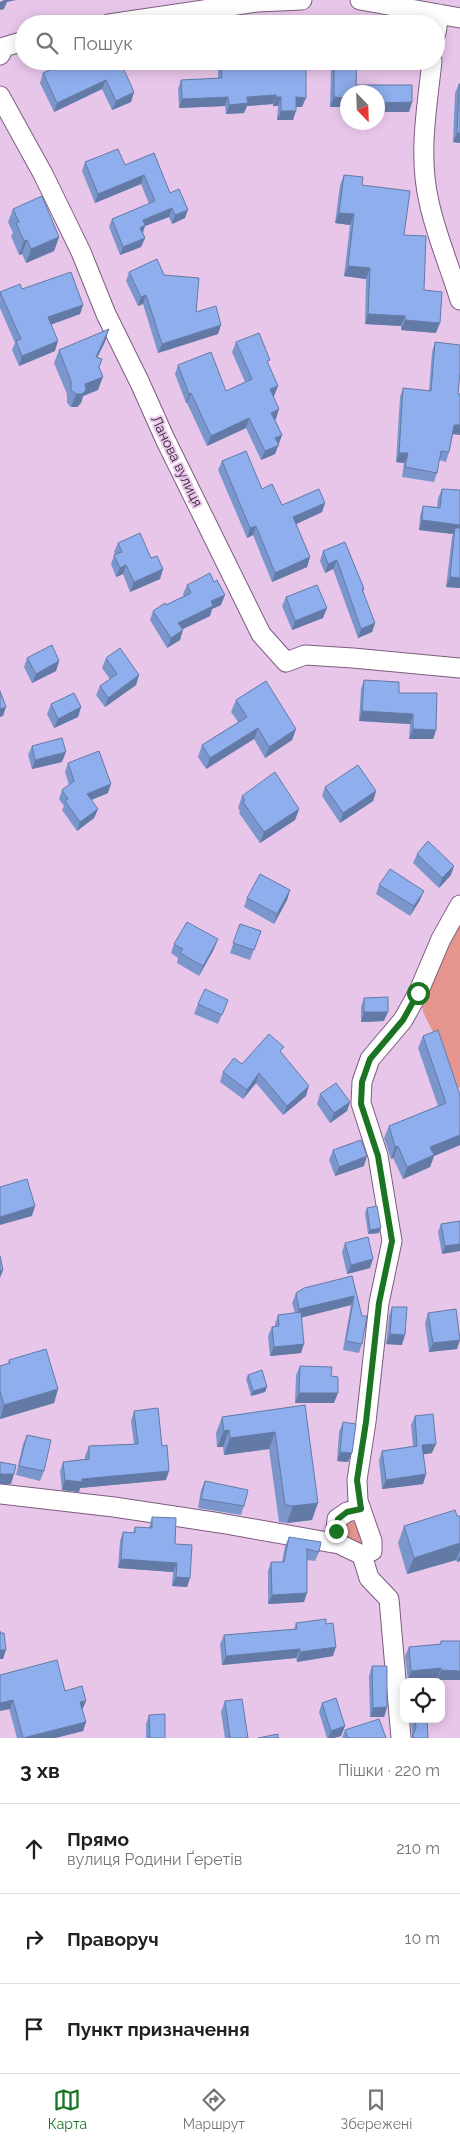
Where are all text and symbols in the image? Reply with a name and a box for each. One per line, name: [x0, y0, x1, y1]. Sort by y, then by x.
search box: [15, 15, 445, 70]
icon: search: [33, 29, 61, 57]
text: Пошук: [73, 32, 133, 54]
north arrow: [340, 85, 385, 130]
street label: Ланова вулиця: [148, 413, 206, 509]
route start: [407, 982, 430, 1005]
route end: [325, 1520, 348, 1543]
map controls: [400, 1678, 445, 1723]
button: locate: [400, 1678, 445, 1723]
text: 3 хв: [20, 1758, 60, 1783]
text: Пішки · 220 m: [338, 1761, 440, 1780]
text: Прямо: [67, 1828, 129, 1850]
icon: ahead: [20, 1835, 48, 1863]
text: 210 m: [396, 1839, 440, 1858]
text: вулиця Родини Ґеретів: [67, 1850, 242, 1869]
icon: right: [20, 1925, 48, 1953]
text: Праворуч: [67, 1928, 159, 1950]
text: 10 m: [405, 1929, 440, 1948]
icon: arrive: [20, 2015, 48, 2043]
text: Пункт призначення: [67, 2018, 250, 2040]
tab: Карта: [48, 2086, 87, 2132]
tab: Маршрут: [183, 2086, 245, 2132]
tab: Збережені: [341, 2086, 412, 2132]

